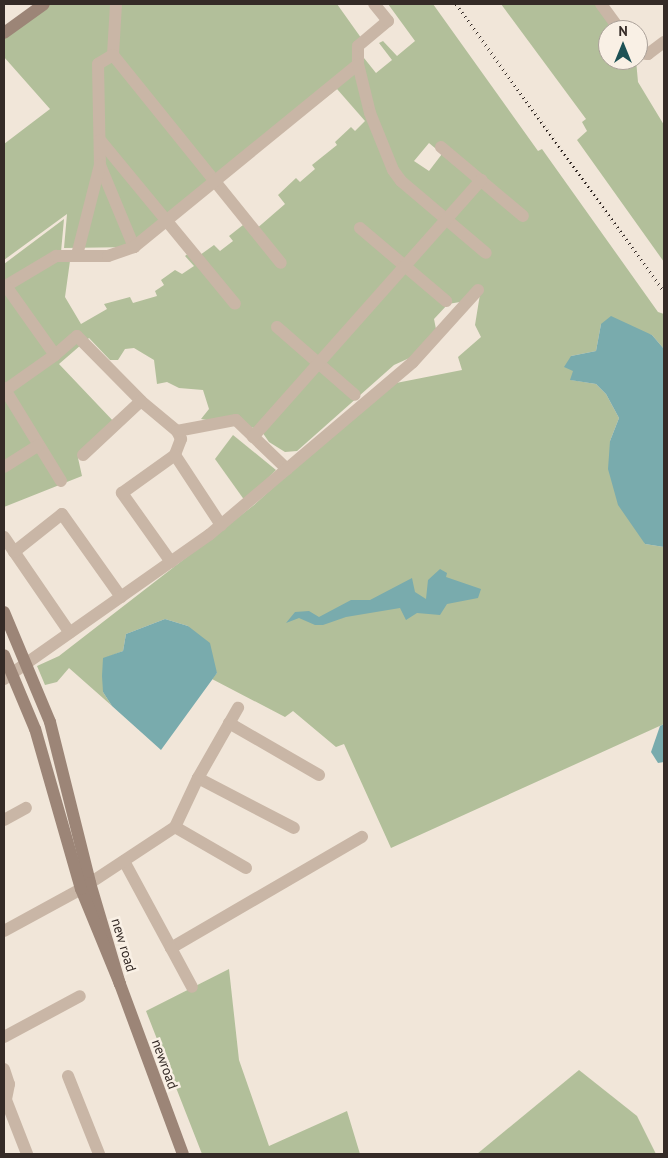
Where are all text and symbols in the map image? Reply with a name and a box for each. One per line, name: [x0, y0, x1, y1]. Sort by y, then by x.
north arrow: [598, 20, 648, 70]
text: N: [618, 22, 628, 40]
street label: new road: [108, 916, 140, 974]
street label: newroad: [148, 1037, 182, 1091]

